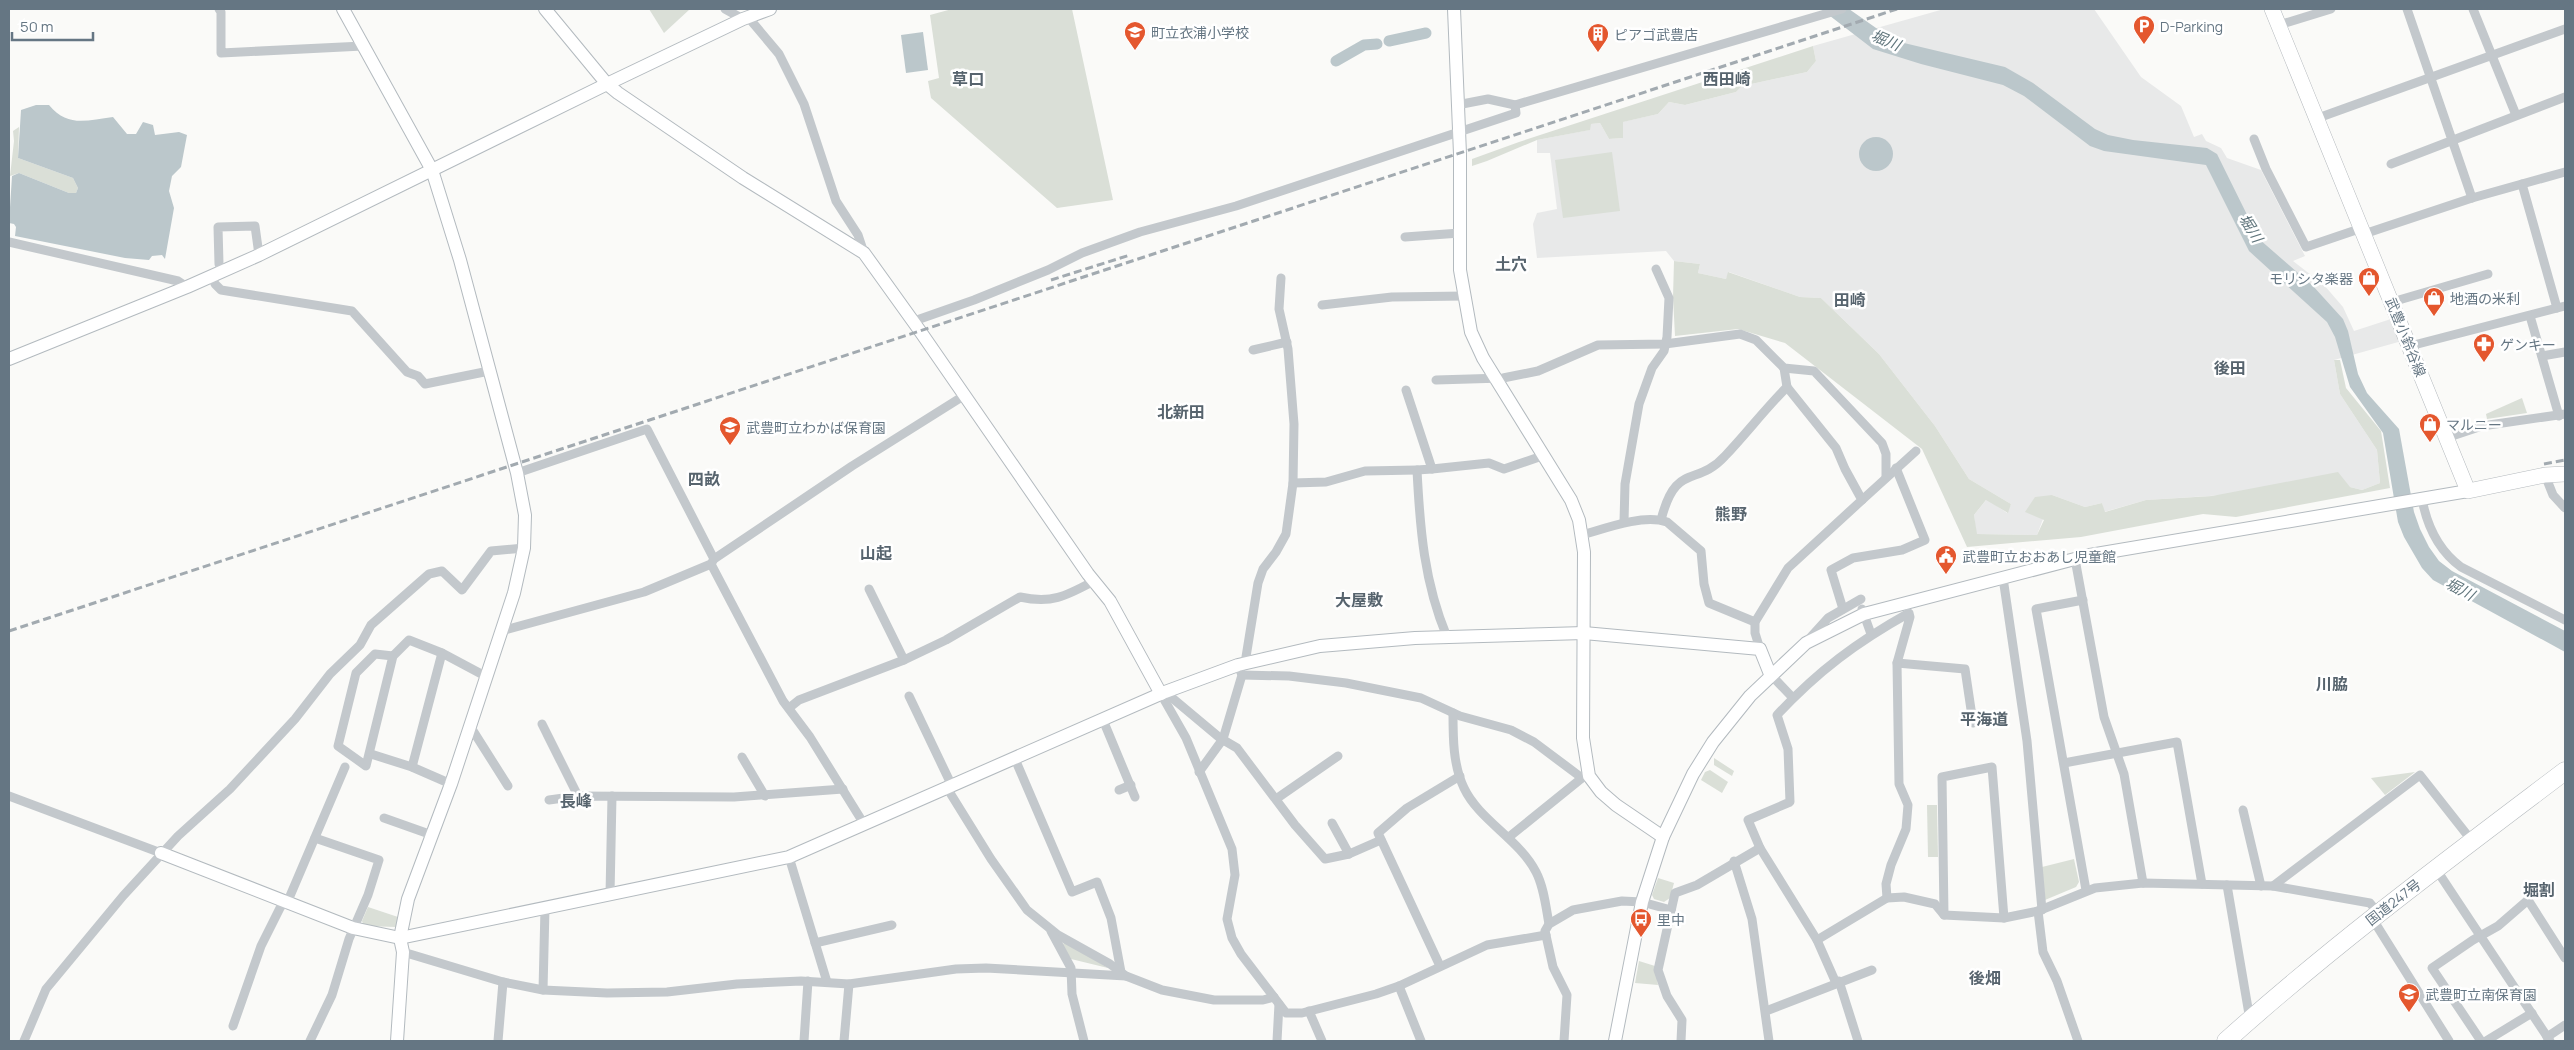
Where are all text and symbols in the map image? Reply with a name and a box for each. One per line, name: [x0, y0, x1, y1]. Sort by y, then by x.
scale bar: [12, 10, 94, 42]
parking icon: D-Parking: [2132, 14, 2156, 45]
text: 50 m: [20, 16, 54, 37]
place label: D-Parking: [2160, 17, 2223, 36]
school or university icon: 町立衣浦小学校: [1123, 20, 1147, 51]
building icon: ピアゴ武豊店: [1586, 22, 1610, 53]
place label: 町立衣浦小学校: [1151, 23, 1249, 42]
water label: 堀川: [1868, 24, 1906, 56]
place label: ピアゴ武豊店: [1614, 25, 1698, 44]
district label: 草口: [952, 68, 984, 90]
district label: 西田崎: [1703, 68, 1751, 90]
water label: 堀川: [2234, 210, 2269, 248]
district label: 土穴: [1495, 253, 1527, 275]
shop icon: モリシタ楽器: [2357, 266, 2381, 297]
place label: モリシタ楽器: [2269, 269, 2353, 288]
shop icon: 地酒の米利: [2422, 286, 2446, 317]
district label: 田崎: [1834, 289, 1866, 311]
place label: 地酒の米利: [2450, 289, 2520, 308]
street label: 武豊小鈴谷線: [2381, 294, 2431, 380]
pharmacy icon: ゲンキー: [2472, 332, 2496, 363]
place label: ゲンキー: [2500, 335, 2556, 354]
district label: 後田: [2214, 357, 2246, 379]
district label: 北新田: [1157, 401, 1205, 423]
shop icon: マルニー: [2418, 412, 2442, 443]
school or university icon: 武豊町立わかば保育園: [718, 415, 742, 446]
place label: マルニー: [2446, 415, 2502, 434]
place label: 武豊町立わかば保育園: [746, 418, 886, 437]
district label: 四畝: [688, 468, 720, 490]
district label: 熊野: [1715, 503, 1747, 525]
district label: 山起: [860, 542, 892, 564]
public building icon: 武豊町立おおあし児童館: [1934, 544, 1958, 575]
place label: 武豊町立おおあし児童館: [1962, 547, 2116, 566]
water label: 堀川: [2442, 573, 2480, 606]
district label: 大屋敷: [1335, 589, 1383, 611]
district label: 川脇: [2316, 673, 2348, 695]
district label: 平海道: [1960, 708, 2008, 730]
district label: 長峰: [560, 790, 592, 812]
street label: 国道247号: [2362, 875, 2424, 929]
district label: 堀割: [2523, 879, 2555, 901]
bus stop icon: 里中: [1629, 907, 1653, 938]
place label: 里中: [1657, 910, 1685, 929]
district label: 後畑: [1969, 967, 2001, 989]
school or university icon: 武豊町立南保育園: [2397, 982, 2421, 1013]
place label: 武豊町立南保育園: [2425, 985, 2537, 1004]

